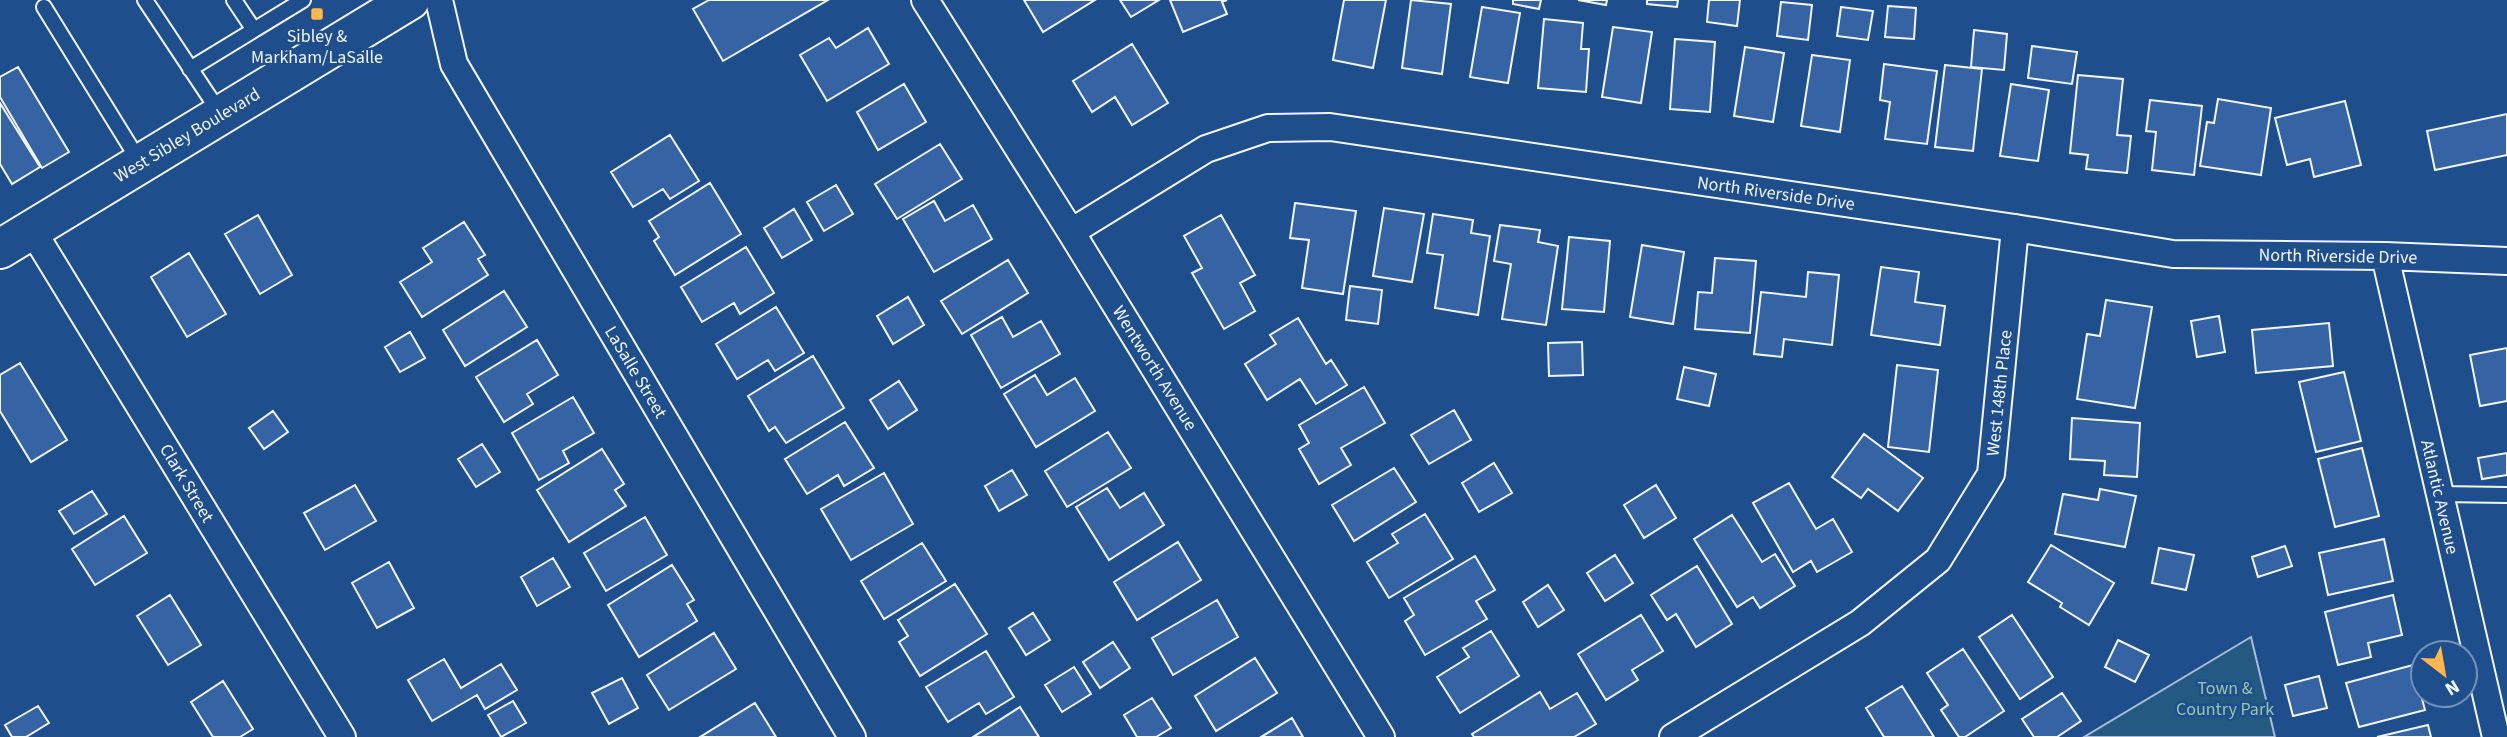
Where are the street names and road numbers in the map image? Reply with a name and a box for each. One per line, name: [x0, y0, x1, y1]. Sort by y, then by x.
street label: West Sibley Boulevard: [109, 82, 265, 189]
street label: North Riverside Drive: [1696, 170, 1856, 217]
street label: North Riverside Drive: [2258, 243, 2418, 270]
street label: Wentworth Avenue: [1106, 301, 1203, 436]
street label: LaSalle Street: [598, 322, 673, 423]
street label: West 148th Place: [1980, 329, 2019, 457]
street label: Atlantic Avenue: [2414, 437, 2465, 557]
street label: Clark Street: [153, 439, 220, 527]

